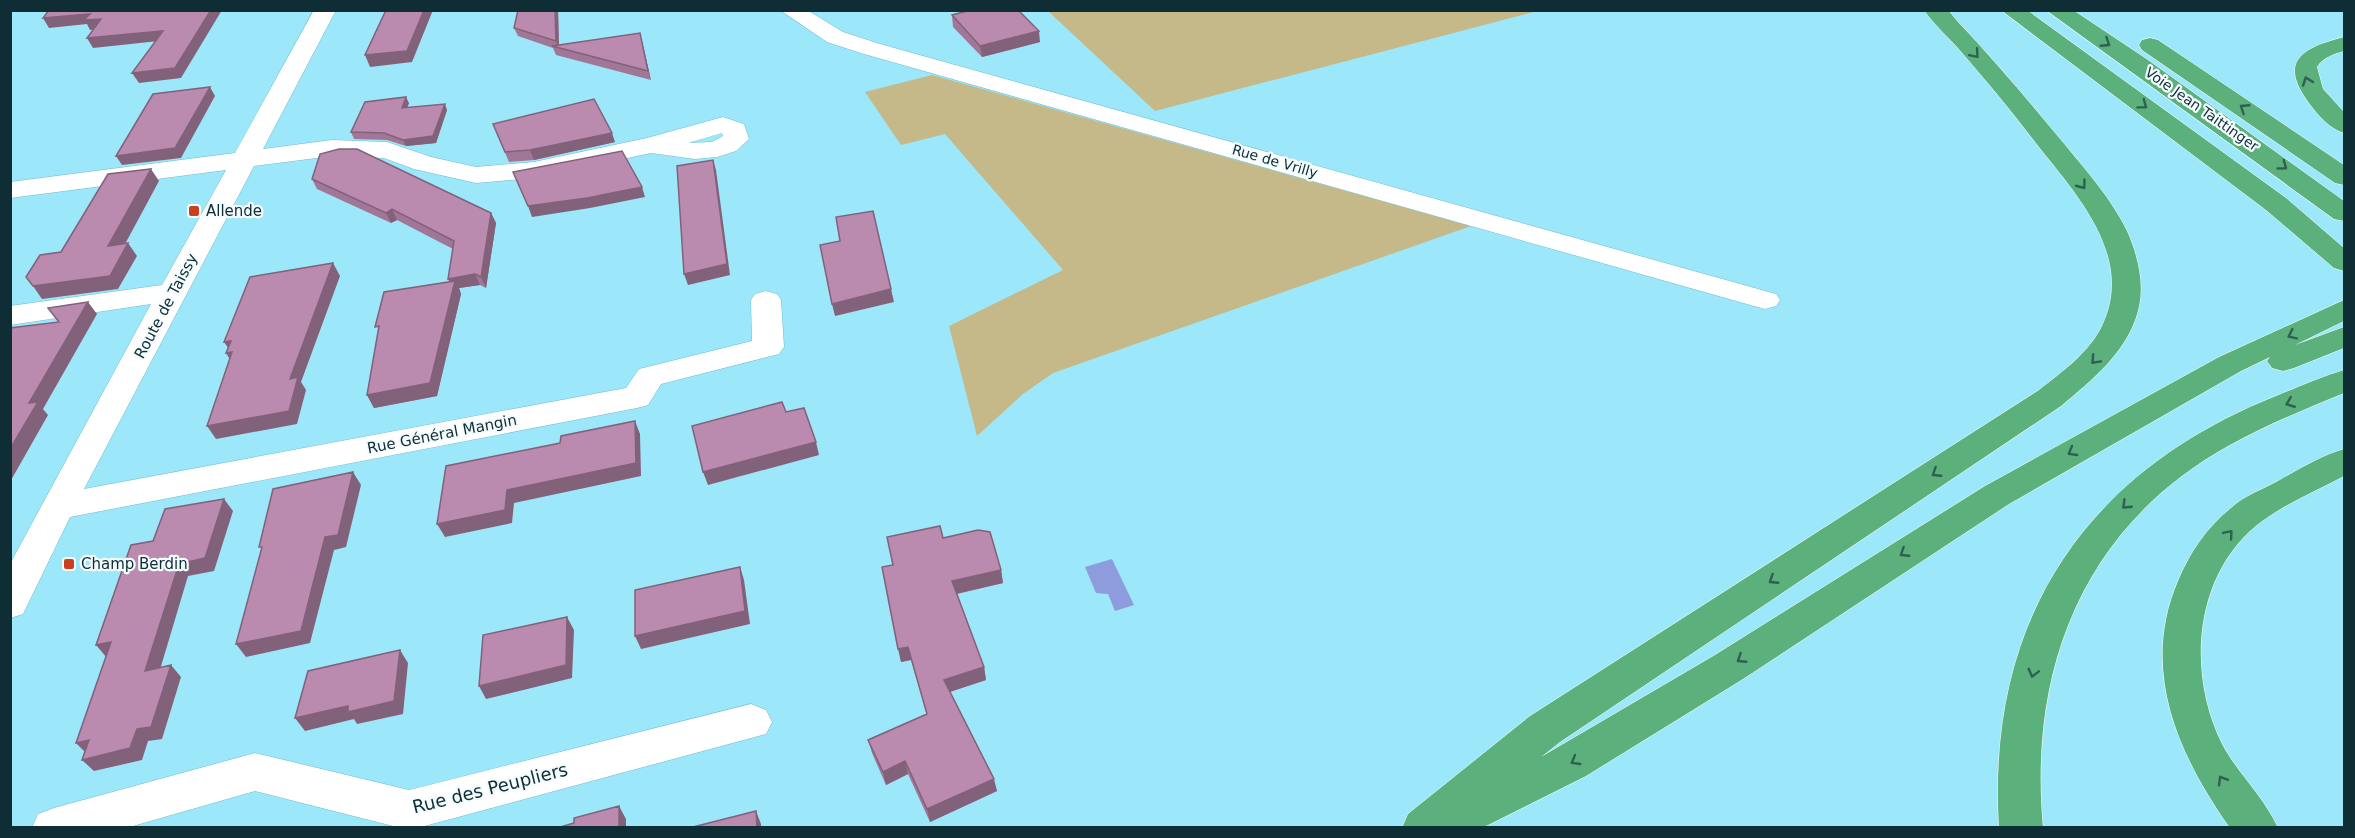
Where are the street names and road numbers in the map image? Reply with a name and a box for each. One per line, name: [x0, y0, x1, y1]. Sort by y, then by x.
street label: Voie Jean Taittinger: [2142, 64, 2262, 154]
street label: Rue de Vrilly: [1230, 141, 1320, 181]
street label: Route de Taissy: [131, 250, 201, 362]
street label: Rue Général Mangin: [366, 411, 518, 457]
street label: Rue des Peupliers: [410, 759, 570, 817]

